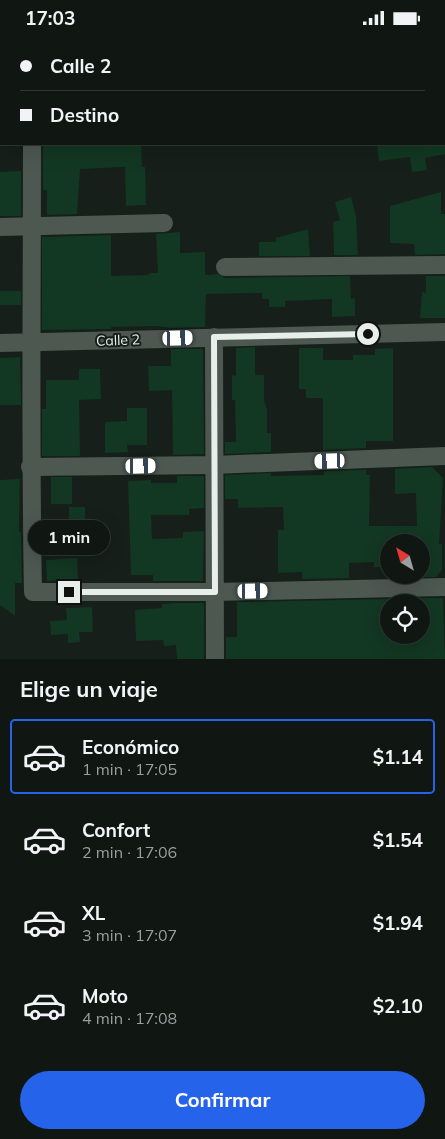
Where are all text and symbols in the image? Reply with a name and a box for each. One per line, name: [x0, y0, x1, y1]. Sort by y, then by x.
text: 17:03: [25, 6, 75, 30]
text: Calle 2: [50, 54, 111, 78]
text: Destino: [50, 103, 119, 127]
route start: [357, 323, 379, 345]
street label: Calle 2: [96, 330, 140, 350]
car: [162, 330, 193, 346]
car: [314, 453, 345, 469]
car: [125, 458, 156, 474]
callout: 1 min: [28, 519, 110, 555]
text: 1 min: [48, 527, 90, 547]
north arrow: [380, 534, 430, 584]
map controls: [380, 534, 430, 644]
route end: [58, 581, 80, 603]
car: [237, 583, 268, 599]
button: locate: [380, 594, 430, 644]
text: Elige un viaje: [20, 675, 158, 703]
icon: car: [22, 734, 67, 779]
text: Económico: [82, 735, 179, 759]
text: $1.14: [373, 745, 423, 769]
text: 1 min · 17:05: [82, 759, 177, 779]
icon: car: [22, 817, 67, 862]
text: Confort: [82, 818, 150, 842]
text: $1.54: [373, 828, 423, 852]
text: 2 min · 17:06: [82, 842, 177, 862]
icon: car: [22, 900, 67, 945]
text: XL: [82, 901, 105, 925]
text: $1.94: [373, 911, 423, 935]
text: 3 min · 17:07: [82, 925, 177, 945]
icon: car: [22, 983, 67, 1028]
text: Moto: [82, 984, 128, 1008]
text: $2.10: [373, 994, 423, 1018]
text: 4 min · 17:08: [82, 1008, 177, 1028]
button: Confirmar: [20, 1071, 425, 1129]

